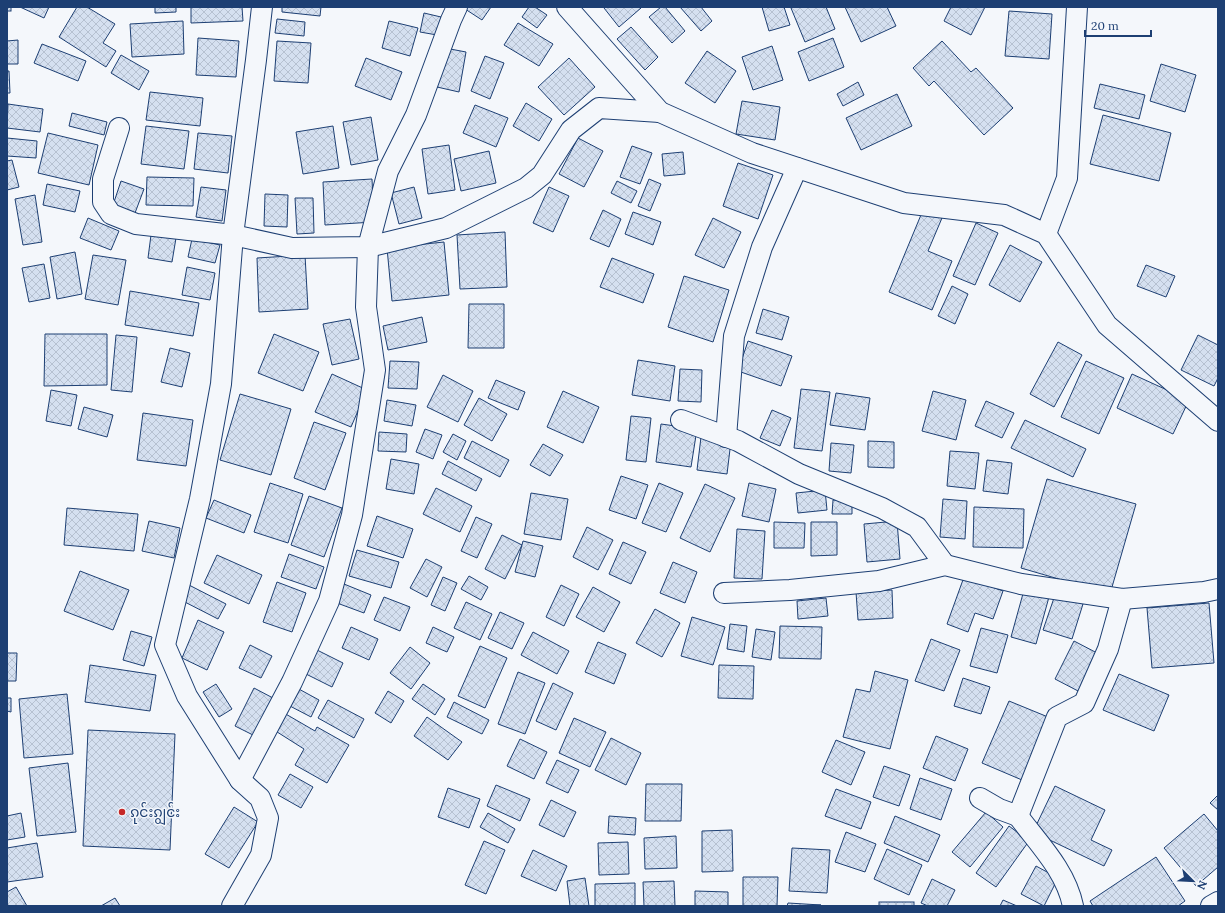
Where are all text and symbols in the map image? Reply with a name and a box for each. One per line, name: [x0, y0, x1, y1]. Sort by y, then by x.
scale bar: [1085, 12, 1151, 38]
text: 20 m: [1091, 18, 1119, 33]
place label: ၵုင်းၵျွင်း: [130, 802, 180, 825]
marker: ၵုင်းၵျွင်း: [117, 807, 127, 817]
north arrow: [1173, 861, 1213, 901]
text: N: [1194, 878, 1210, 892]

